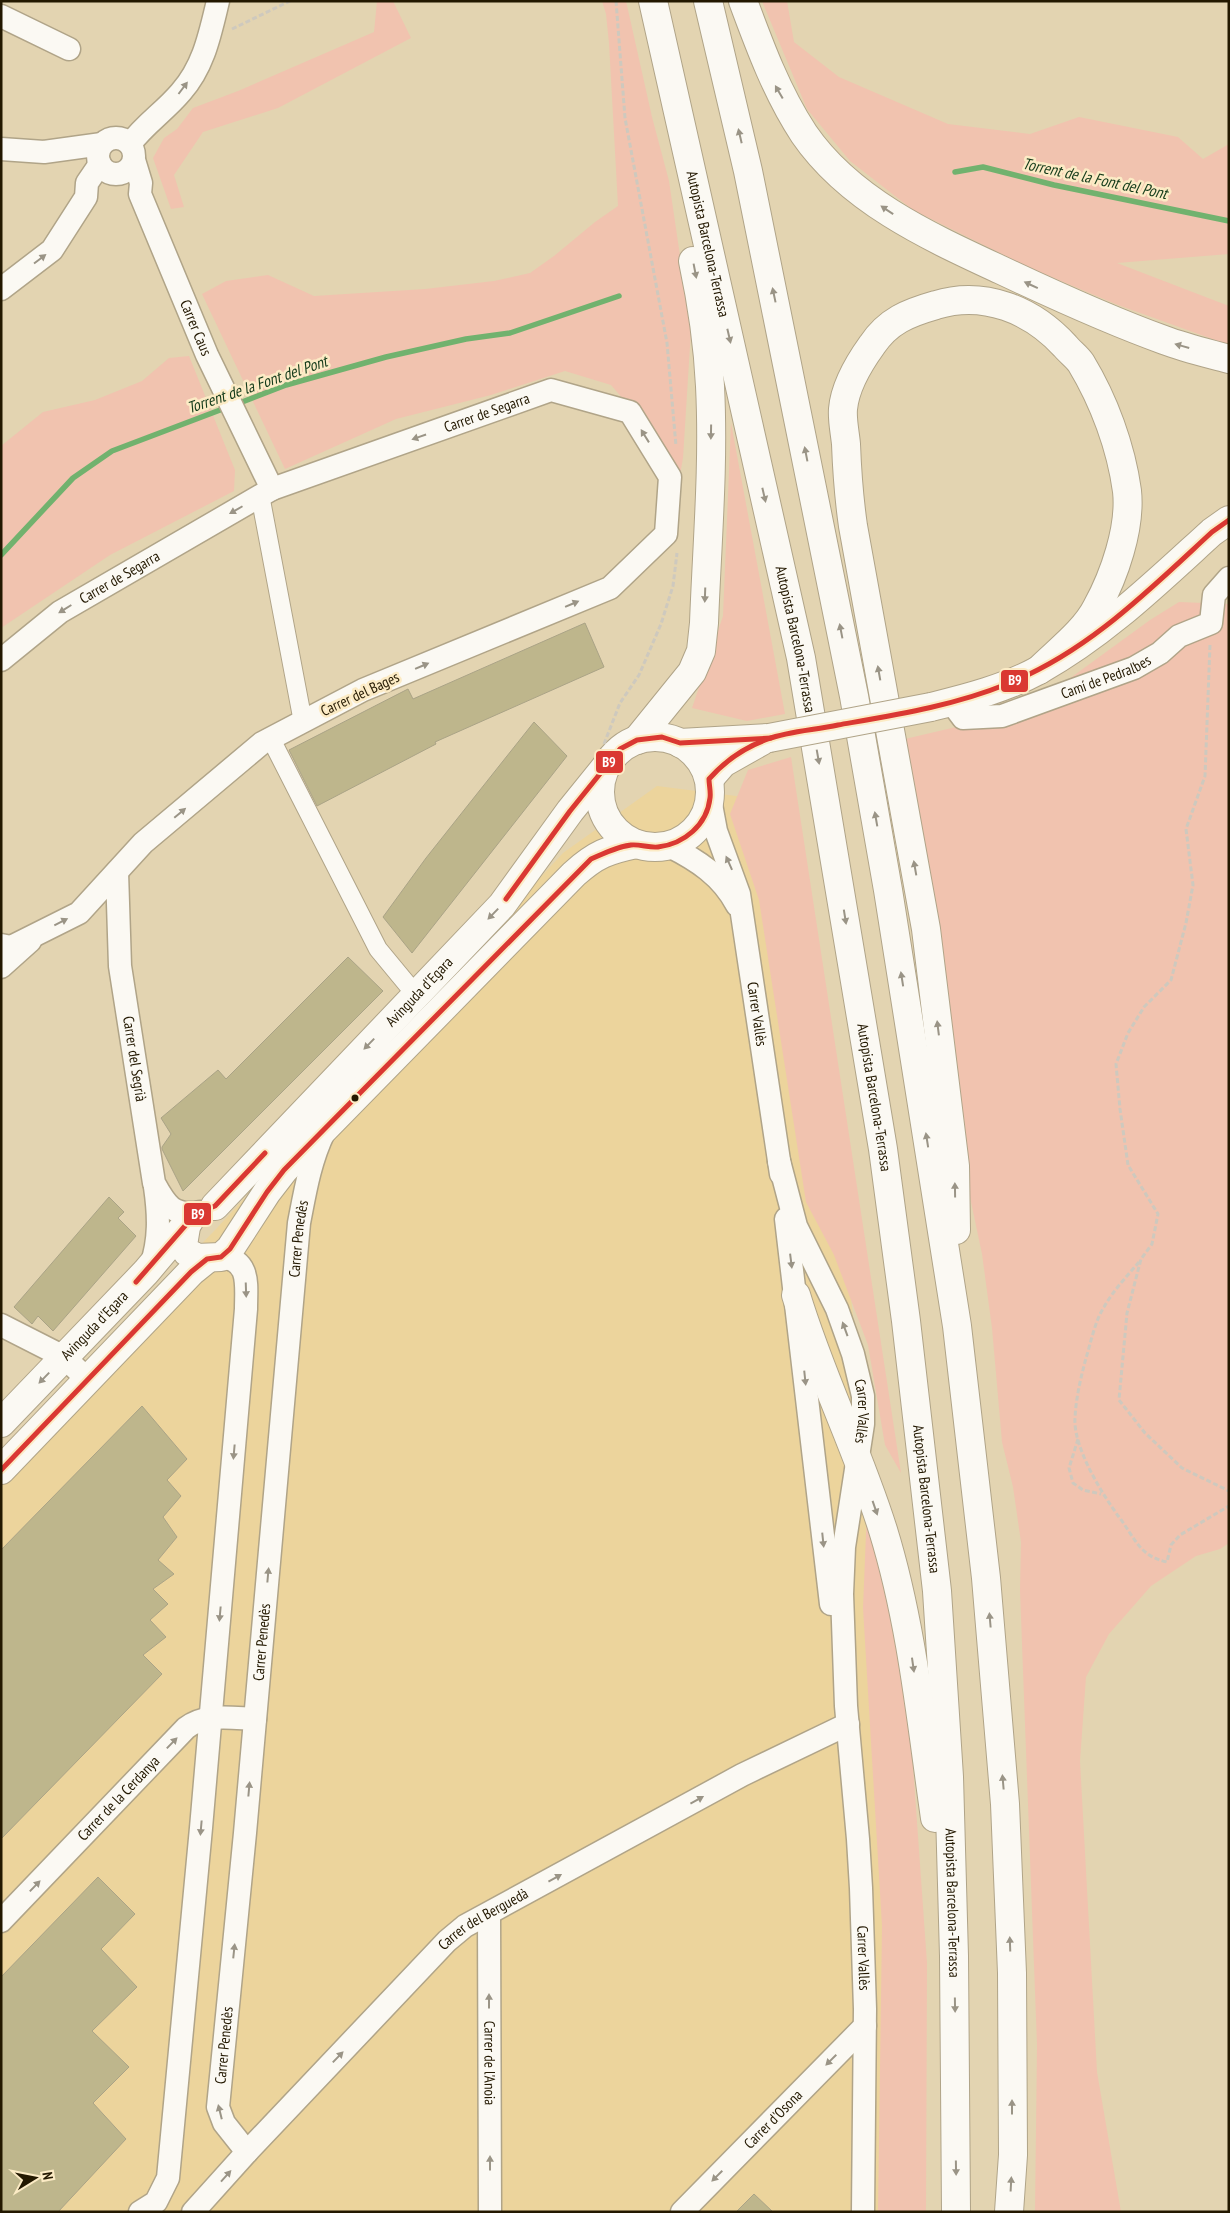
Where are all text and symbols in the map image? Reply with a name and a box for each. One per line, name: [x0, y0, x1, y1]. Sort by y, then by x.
one-way arrow: [178, 81, 188, 95]
one-way arrow: [775, 85, 784, 98]
one-way arrow: [736, 129, 744, 144]
water label: Torrent de la Font del Pont: [1021, 153, 1171, 203]
street label: Autopista Barcelona-Terrassa: [683, 169, 734, 319]
one-way arrow: [880, 206, 894, 215]
one-way arrow: [33, 254, 46, 265]
one-way arrow: [692, 263, 700, 279]
one-way arrow: [1024, 280, 1039, 289]
one-way arrow: [770, 288, 778, 303]
street label: Carrer Caus: [176, 297, 216, 358]
one-way arrow: [725, 329, 733, 344]
one-way arrow: [1174, 341, 1189, 349]
water label: Torrent de la Font del Pont: [184, 350, 331, 417]
street label: Carrer de Segarra: [441, 388, 532, 436]
one-way arrow: [707, 425, 715, 441]
one-way arrow: [640, 429, 649, 442]
one-way arrow: [411, 434, 426, 441]
one-way arrow: [802, 446, 810, 462]
one-way arrow: [760, 487, 768, 502]
one-way arrow: [229, 505, 242, 514]
street label: Carrer de Segarra: [76, 546, 163, 608]
street label: Autopista Barcelona-Terrassa: [772, 564, 820, 714]
one-way arrow: [701, 587, 709, 603]
one-way arrow: [565, 599, 579, 607]
one-way arrow: [58, 604, 72, 613]
one-way arrow: [837, 622, 845, 638]
street label: Camí de Pedralbes: [1058, 650, 1154, 703]
one-way arrow: [415, 662, 430, 670]
one-way arrow: [875, 665, 883, 681]
street label: Carrer del Bages: [317, 667, 402, 720]
line badge: B9: [1000, 669, 1029, 693]
text: B9: [1008, 671, 1022, 689]
one-way arrow: [814, 749, 822, 765]
line badge: B9: [595, 750, 624, 774]
text: B9: [602, 753, 616, 771]
one-way arrow: [174, 807, 187, 818]
one-way arrow: [871, 810, 879, 826]
one-way arrow: [724, 856, 732, 870]
one-way arrow: [910, 859, 918, 875]
one-way arrow: [487, 908, 499, 920]
one-way arrow: [842, 909, 850, 925]
one-way arrow: [54, 918, 69, 926]
street label: Avinguda d'Egara: [381, 953, 457, 1030]
one-way arrow: [898, 971, 906, 987]
street label: Carrer Vallès: [743, 981, 772, 1047]
street label: Carrer del Segrià: [119, 1015, 151, 1103]
one-way arrow: [934, 1020, 942, 1036]
street label: Autopista Barcelona-Terrassa: [853, 1022, 896, 1172]
one-way arrow: [363, 1038, 375, 1050]
unlabelled marker: [350, 1093, 360, 1103]
one-way arrow: [923, 1131, 931, 1147]
one-way arrow: [951, 1182, 959, 1198]
street label: Carrer Penedès: [284, 1199, 312, 1278]
line badge: B9: [183, 1202, 212, 1226]
text: B9: [191, 1205, 205, 1223]
one-way arrow: [787, 1254, 795, 1270]
one-way arrow: [242, 1283, 250, 1299]
street label: Avinguda d'Egara: [56, 1286, 132, 1364]
one-way arrow: [841, 1321, 849, 1336]
one-way arrow: [39, 1371, 51, 1383]
one-way arrow: [801, 1371, 809, 1387]
street label: Carrer Vallès: [850, 1377, 873, 1445]
street label: Autopista Barcelona-Terrassa: [909, 1424, 945, 1574]
one-way arrow: [229, 1445, 237, 1461]
one-way arrow: [871, 1501, 879, 1516]
one-way arrow: [819, 1532, 827, 1548]
one-way arrow: [264, 1567, 272, 1583]
street label: Carrer Penedès: [249, 1603, 274, 1682]
one-way arrow: [215, 1607, 223, 1623]
one-way arrow: [985, 1611, 993, 1627]
one-way arrow: [910, 1658, 918, 1674]
one-way arrow: [166, 1737, 178, 1749]
street label: Carrer de la Cerdanya: [73, 1751, 163, 1844]
one-way arrow: [998, 1773, 1006, 1789]
one-way arrow: [245, 1781, 253, 1797]
one-way arrow: [691, 1795, 704, 1804]
one-way arrow: [197, 1821, 205, 1837]
street label: Autopista Barcelona-Terrassa: [941, 1828, 964, 1978]
one-way arrow: [548, 1874, 562, 1882]
one-way arrow: [29, 1880, 41, 1892]
street label: Carrer del Berguedà: [434, 1883, 531, 1954]
street label: Carrer Vallès: [853, 1925, 874, 1991]
one-way arrow: [1006, 1936, 1014, 1952]
one-way arrow: [230, 1943, 238, 1959]
one-way arrow: [485, 1992, 493, 2008]
one-way arrow: [951, 1997, 959, 2013]
street label: Carrer Penedès: [210, 2006, 237, 2085]
street label: Carrer de l'Anoia: [480, 2021, 500, 2105]
one-way arrow: [331, 2052, 343, 2064]
one-way arrow: [825, 2054, 837, 2066]
street label: Carrer d'Osona: [740, 2085, 806, 2153]
one-way arrow: [1008, 2098, 1016, 2114]
one-way arrow: [216, 2105, 224, 2120]
north arrow: [10, 2153, 60, 2203]
one-way arrow: [486, 2155, 494, 2171]
one-way arrow: [952, 2160, 960, 2176]
text: N: [38, 2170, 57, 2181]
one-way arrow: [220, 2170, 232, 2182]
one-way arrow: [711, 2170, 723, 2182]
one-way arrow: [1007, 2175, 1015, 2191]

